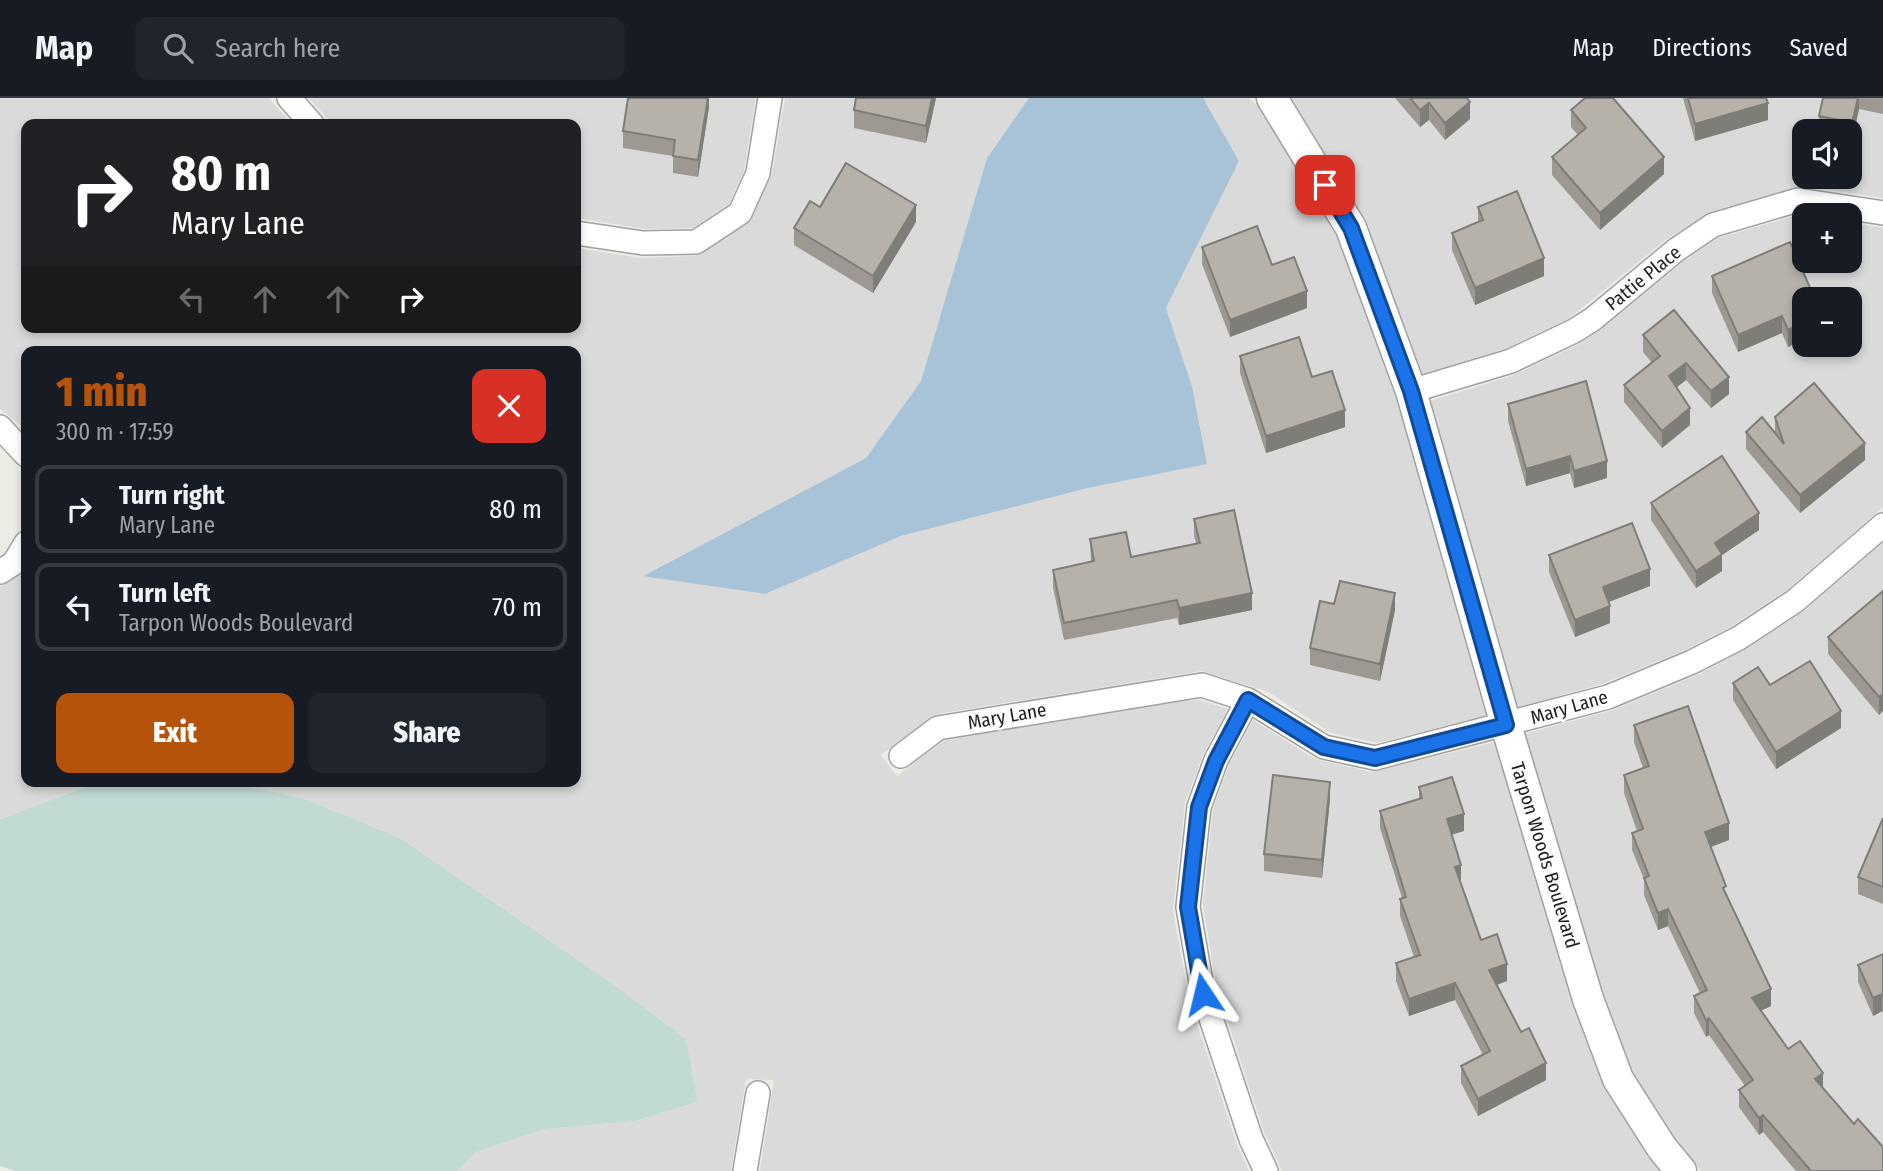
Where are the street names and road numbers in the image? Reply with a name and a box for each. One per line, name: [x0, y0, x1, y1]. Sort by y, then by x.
street label: Pattie Place: [1601, 241, 1685, 315]
street label: Mary Lane: [1528, 685, 1610, 729]
street label: Mary Lane: [966, 698, 1048, 734]
street label: Tarpon Woods Boulevard: [1506, 759, 1584, 951]

